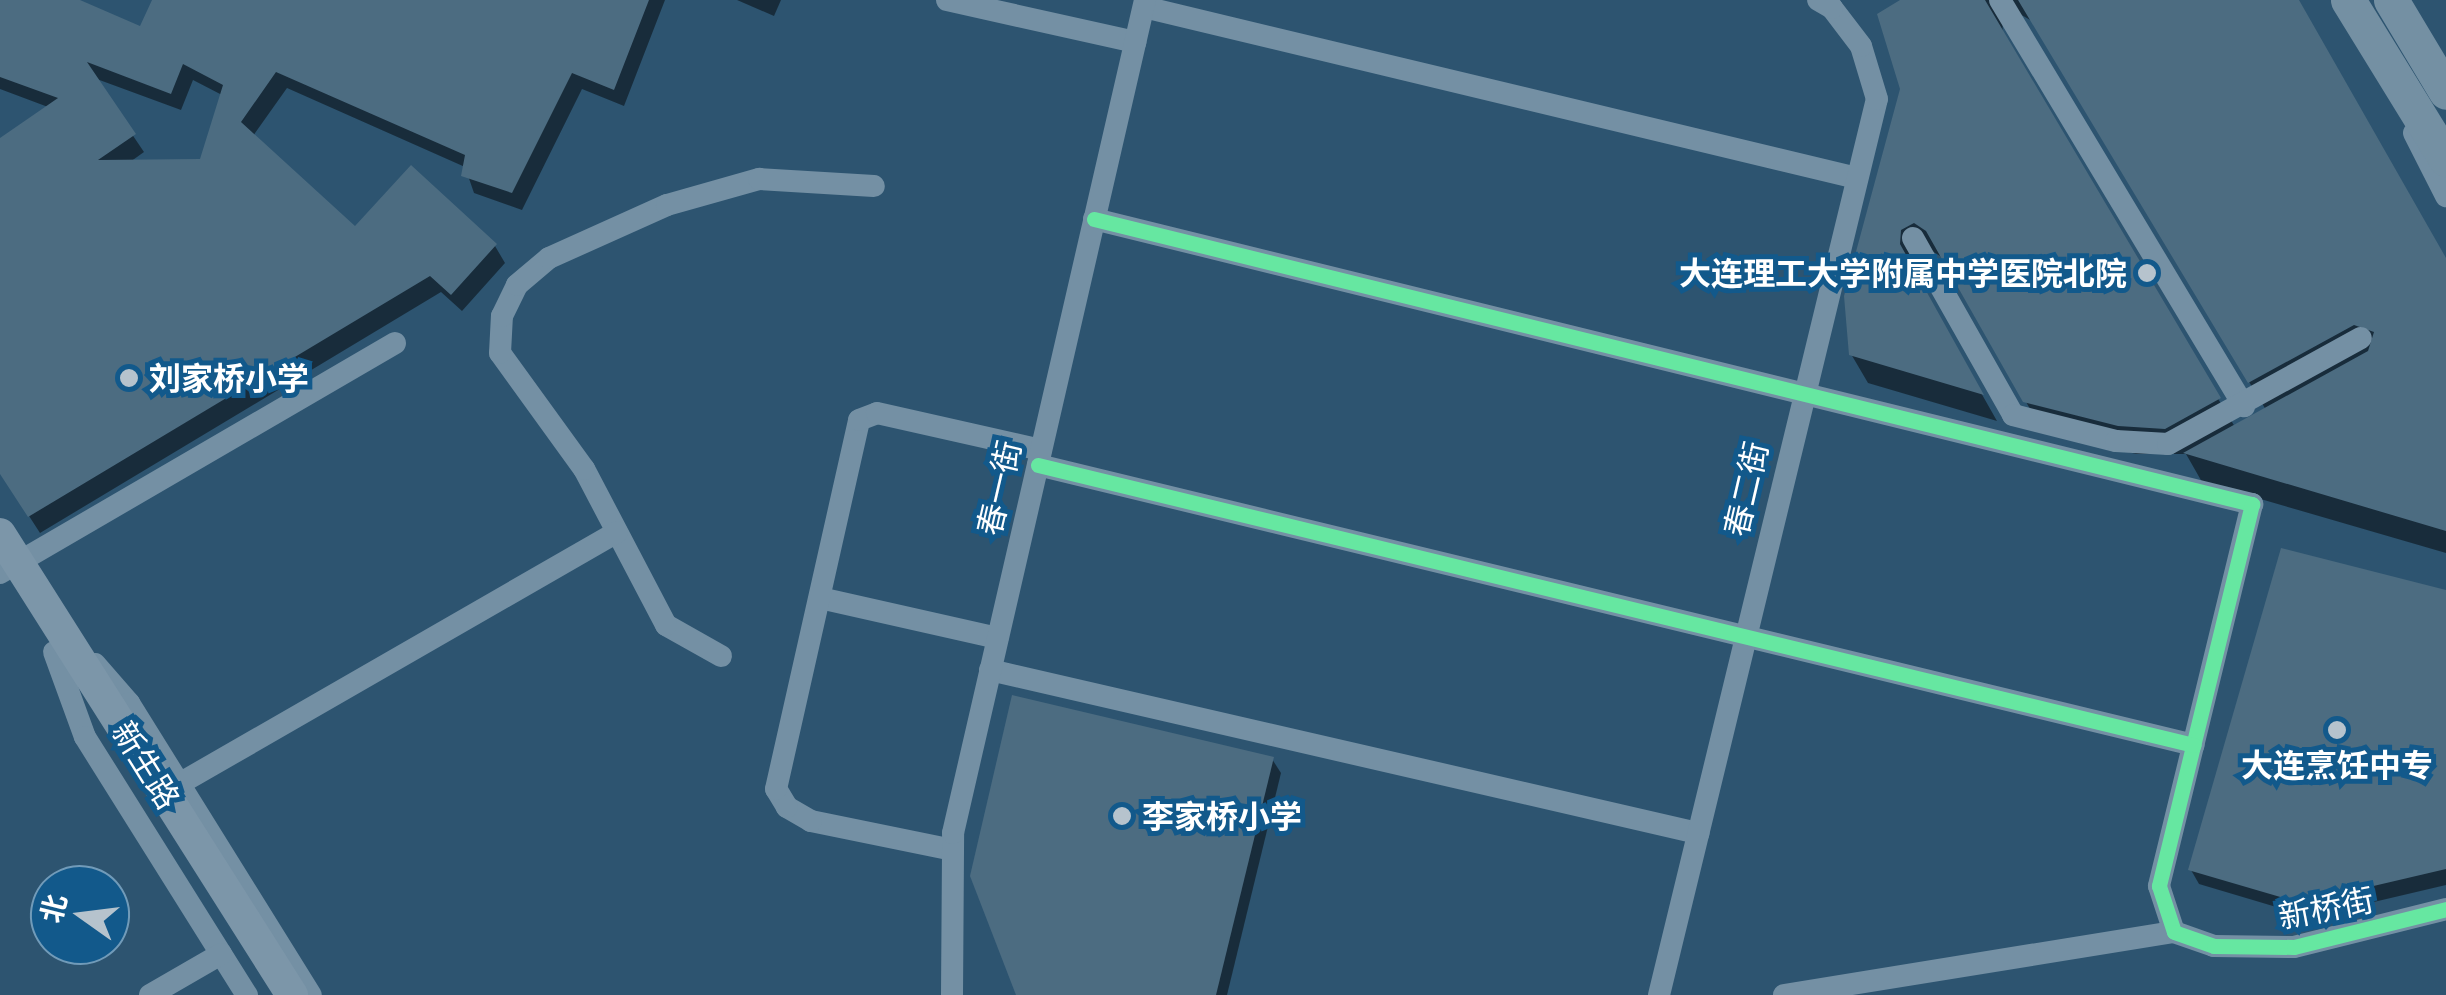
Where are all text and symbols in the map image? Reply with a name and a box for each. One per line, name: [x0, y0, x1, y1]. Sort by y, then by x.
place label: 大连理工大学附属中学医院北院: [1679, 254, 2127, 292]
marker: 大连理工大学附属中学医院北院: [2136, 262, 2158, 284]
place label: 刘家桥小学: [149, 359, 309, 397]
marker: 刘家桥小学: [118, 367, 140, 389]
street label: 春一街: [969, 437, 1029, 539]
street label: 春二街: [1716, 438, 1776, 540]
street label: 新生路: [104, 714, 188, 816]
marker: 大连烹饪中专: [2326, 719, 2348, 741]
place label: 大连烹饪中专: [2241, 746, 2433, 784]
place label: 李家桥小学: [1142, 797, 1302, 835]
marker: 李家桥小学: [1111, 805, 1133, 827]
north arrow: [30, 865, 130, 965]
street label: 新桥街: [2275, 880, 2377, 936]
text: 北: [31, 890, 75, 926]

